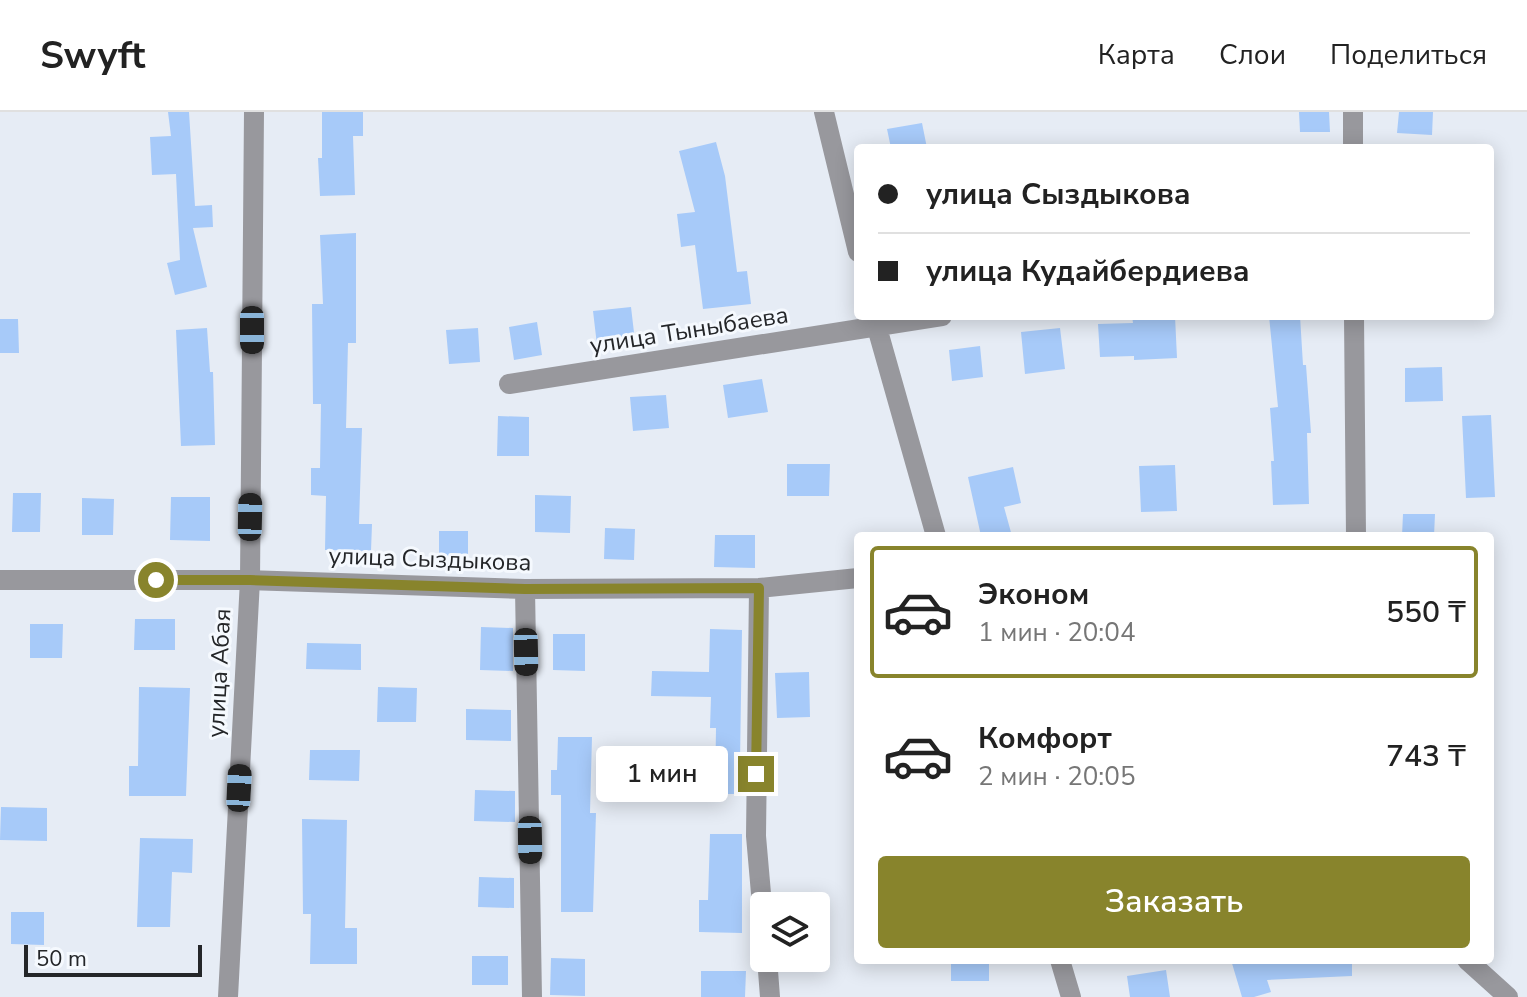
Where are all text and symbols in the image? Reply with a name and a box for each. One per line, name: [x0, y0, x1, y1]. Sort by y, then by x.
text: Swyft: [40, 30, 145, 81]
text: Карта: [1098, 36, 1175, 74]
text: Слои: [1219, 36, 1286, 74]
text: Поделиться: [1330, 36, 1487, 74]
text: улица Сыздыкова: [926, 174, 1191, 215]
text: улица Кудайбердиева: [926, 251, 1250, 292]
street label: улица Тыныбаева: [588, 299, 790, 361]
car: [240, 306, 264, 354]
car: [238, 493, 262, 541]
street label: улица Сыздыкова: [328, 539, 532, 579]
route start: [138, 562, 174, 598]
text: Эконом: [978, 574, 1089, 615]
icon: car: [882, 576, 954, 648]
text: 550 ₸: [1386, 592, 1466, 633]
street label: улица Абая: [200, 607, 238, 739]
text: 1 мин · 20:04: [978, 615, 1135, 650]
car: [514, 628, 538, 676]
text: Комфорт: [978, 718, 1112, 759]
icon: car: [882, 720, 954, 792]
text: 743 ₸: [1386, 736, 1466, 777]
callout: 1 мин: [596, 746, 728, 802]
text: 1 мин: [627, 756, 697, 791]
route end: [738, 756, 774, 792]
text: 2 мин · 20:05: [978, 759, 1135, 794]
car: [226, 763, 252, 813]
car: [518, 816, 542, 864]
button: Заказать: [878, 856, 1470, 948]
map controls: [750, 892, 830, 972]
button: layers: [750, 892, 830, 972]
scale bar: [24, 941, 202, 977]
text: 50 m: [36, 944, 87, 974]

